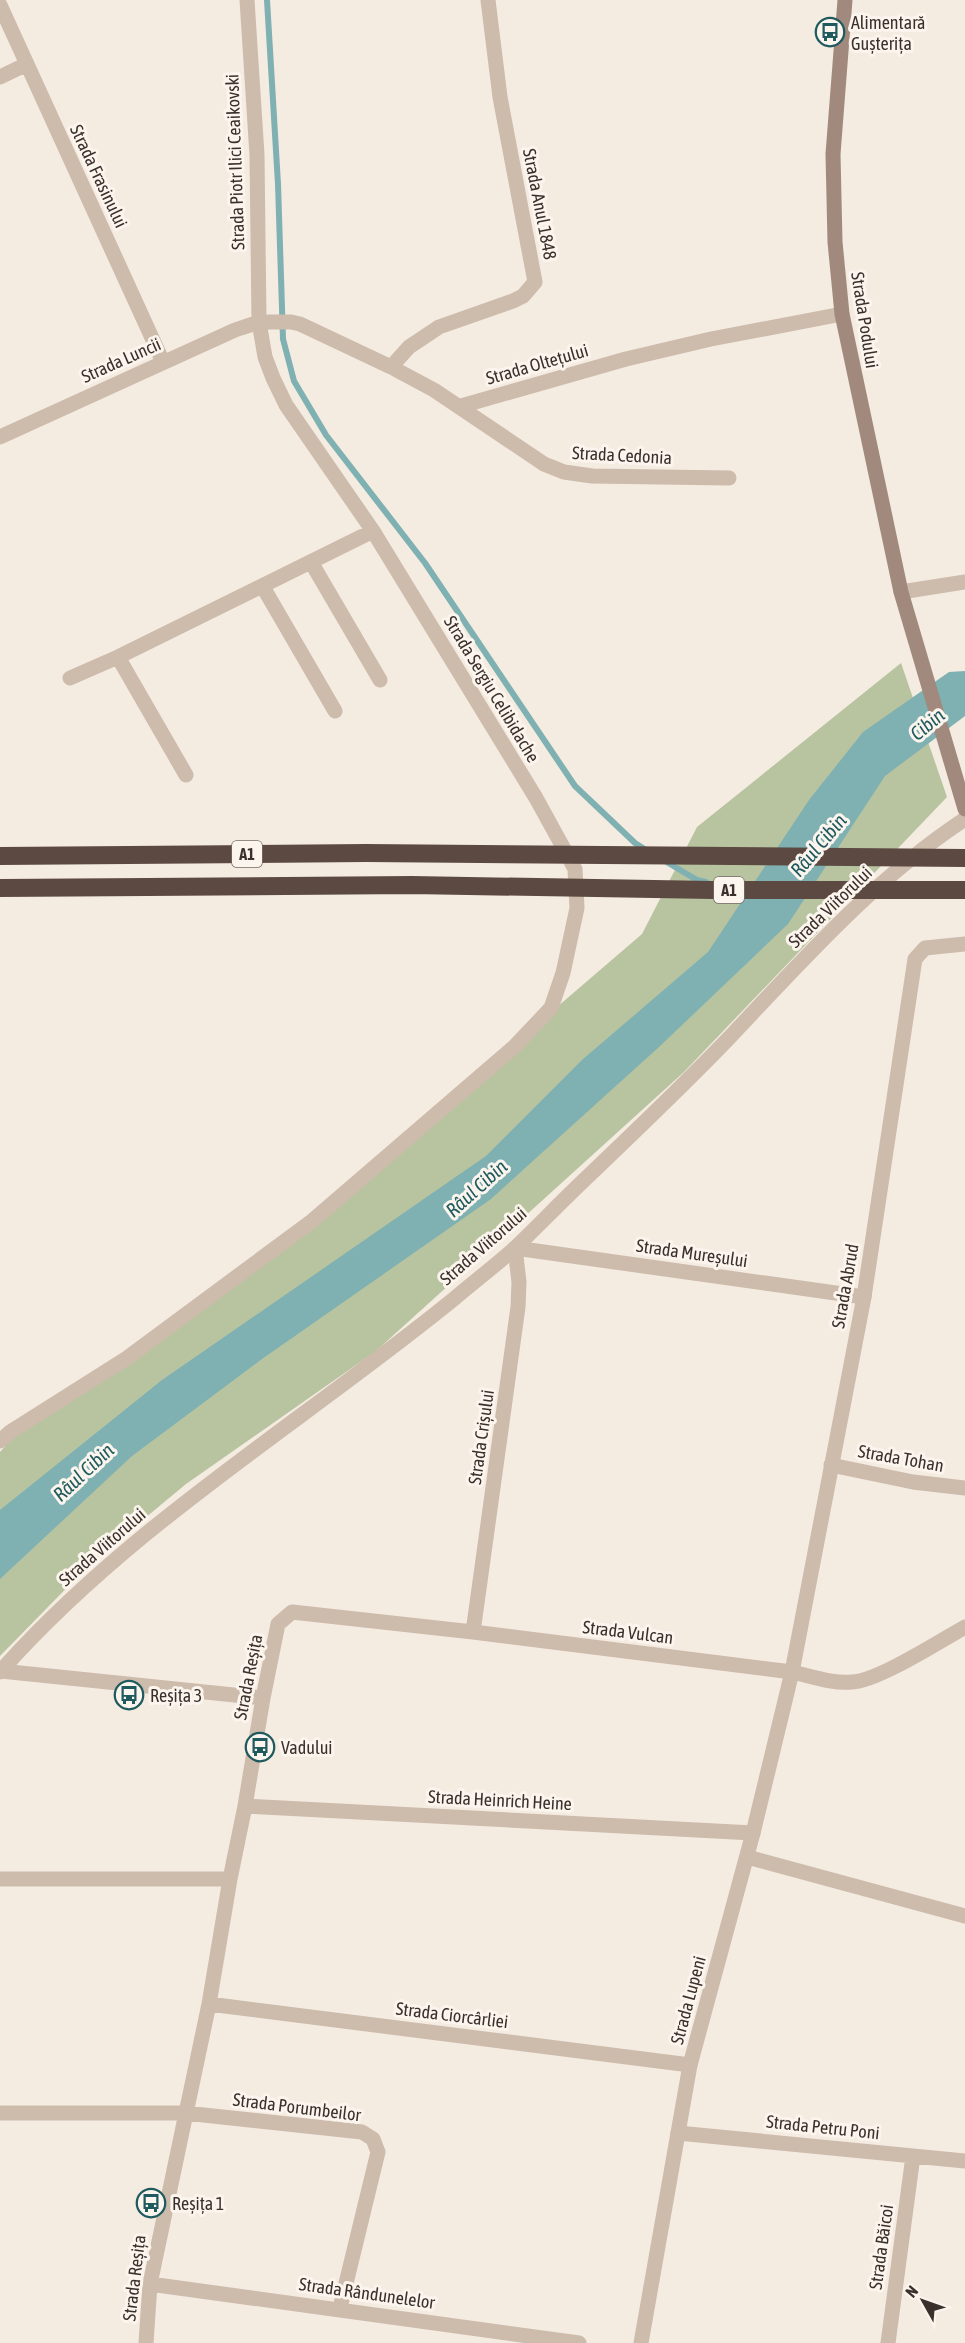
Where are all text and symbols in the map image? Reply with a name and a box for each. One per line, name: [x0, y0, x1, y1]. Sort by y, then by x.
place label: Alimentară Gușterița: [851, 12, 925, 54]
bus stop icon: Alimentară Gușterița: [814, 16, 846, 48]
street label: Strada Piotr Ilici Ceaikovski: [221, 74, 249, 250]
street label: Strada Frasinului: [66, 121, 132, 231]
street label: Strada Anul 1848: [519, 147, 561, 261]
street label: Strada Podului: [847, 270, 883, 370]
street label: Strada Luncii: [78, 333, 164, 387]
street label: Strada Oltețului: [483, 339, 591, 389]
street label: Strada Cedonia: [572, 442, 672, 468]
street label: Strada Sergiu Celibidache: [440, 612, 544, 766]
water label: Cibin: [905, 703, 949, 745]
water label: Râul Cibin: [785, 809, 851, 881]
road number: A1: [232, 841, 262, 867]
street label: Strada Viitorului: [784, 862, 876, 952]
road number: A1: [714, 877, 744, 903]
water label: Râul Cibin: [441, 1154, 512, 1221]
street label: Strada Viitorului: [436, 1203, 530, 1289]
street label: Strada Mureșului: [635, 1235, 749, 1271]
street label: Strada Abrud: [827, 1242, 863, 1330]
street label: Strada Crișului: [464, 1388, 498, 1486]
water label: Râul Cibin: [48, 1438, 118, 1506]
street label: Strada Tohan: [857, 1440, 945, 1476]
street label: Strada Viitorului: [55, 1504, 149, 1590]
street label: Strada Vulcan: [582, 1616, 674, 1648]
street label: Strada Reșița: [229, 1632, 267, 1722]
bus stop icon: Reșița 3: [113, 1679, 145, 1711]
place label: Reșița 3: [150, 1685, 202, 1706]
bus stop icon: Vadului: [244, 1731, 276, 1763]
place label: Vadului: [281, 1737, 332, 1758]
street label: Strada Heinrich Heine: [428, 1786, 572, 1814]
street label: Strada Lupeni: [666, 1953, 710, 2047]
street label: Strada Ciorcârliei: [395, 1998, 509, 2032]
street label: Strada Porumbeilor: [232, 2089, 363, 2125]
street label: Strada Petru Poni: [765, 2111, 881, 2143]
bus stop icon: Reșița 1: [135, 2187, 167, 2219]
place label: Reșița 1: [172, 2193, 224, 2214]
street label: Strada Băicoi: [865, 2203, 897, 2291]
street label: Strada Reșița: [118, 2234, 150, 2322]
north arrow: [893, 2271, 953, 2331]
street label: Strada Rândunelelor: [298, 2273, 437, 2313]
text: N: [902, 2282, 921, 2301]

